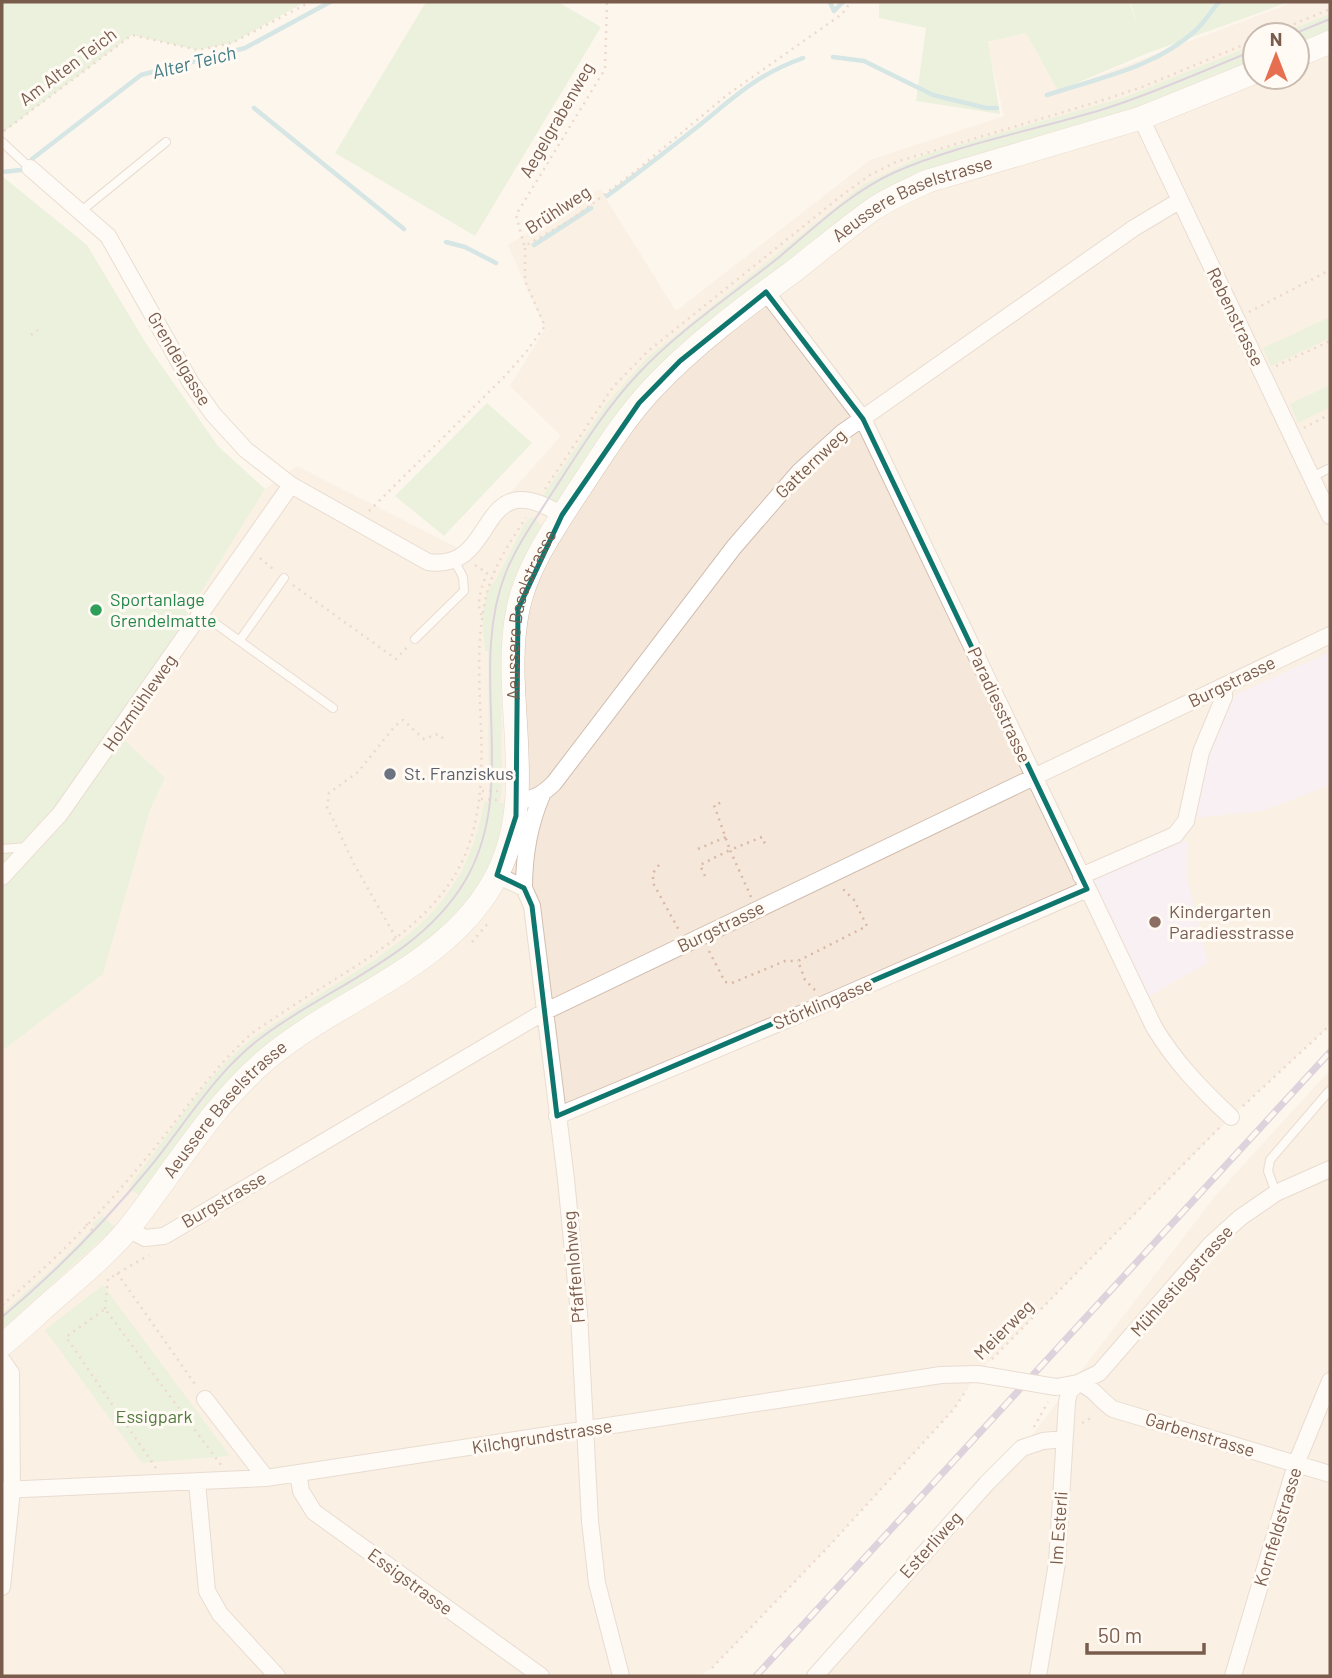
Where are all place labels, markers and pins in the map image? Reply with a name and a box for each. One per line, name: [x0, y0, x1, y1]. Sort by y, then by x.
place label: Sportanlage Grendelmatte: [110, 588, 217, 631]
marker: Sportanlage Grendelmatte: [88, 602, 104, 618]
place label: St. Franziskus: [404, 762, 514, 784]
marker: St. Franziskus: [382, 766, 398, 782]
place label: Kindergarten Paradiesstrasse: [1169, 900, 1294, 943]
marker: Kindergarten Paradiesstrasse: [1147, 914, 1163, 930]

